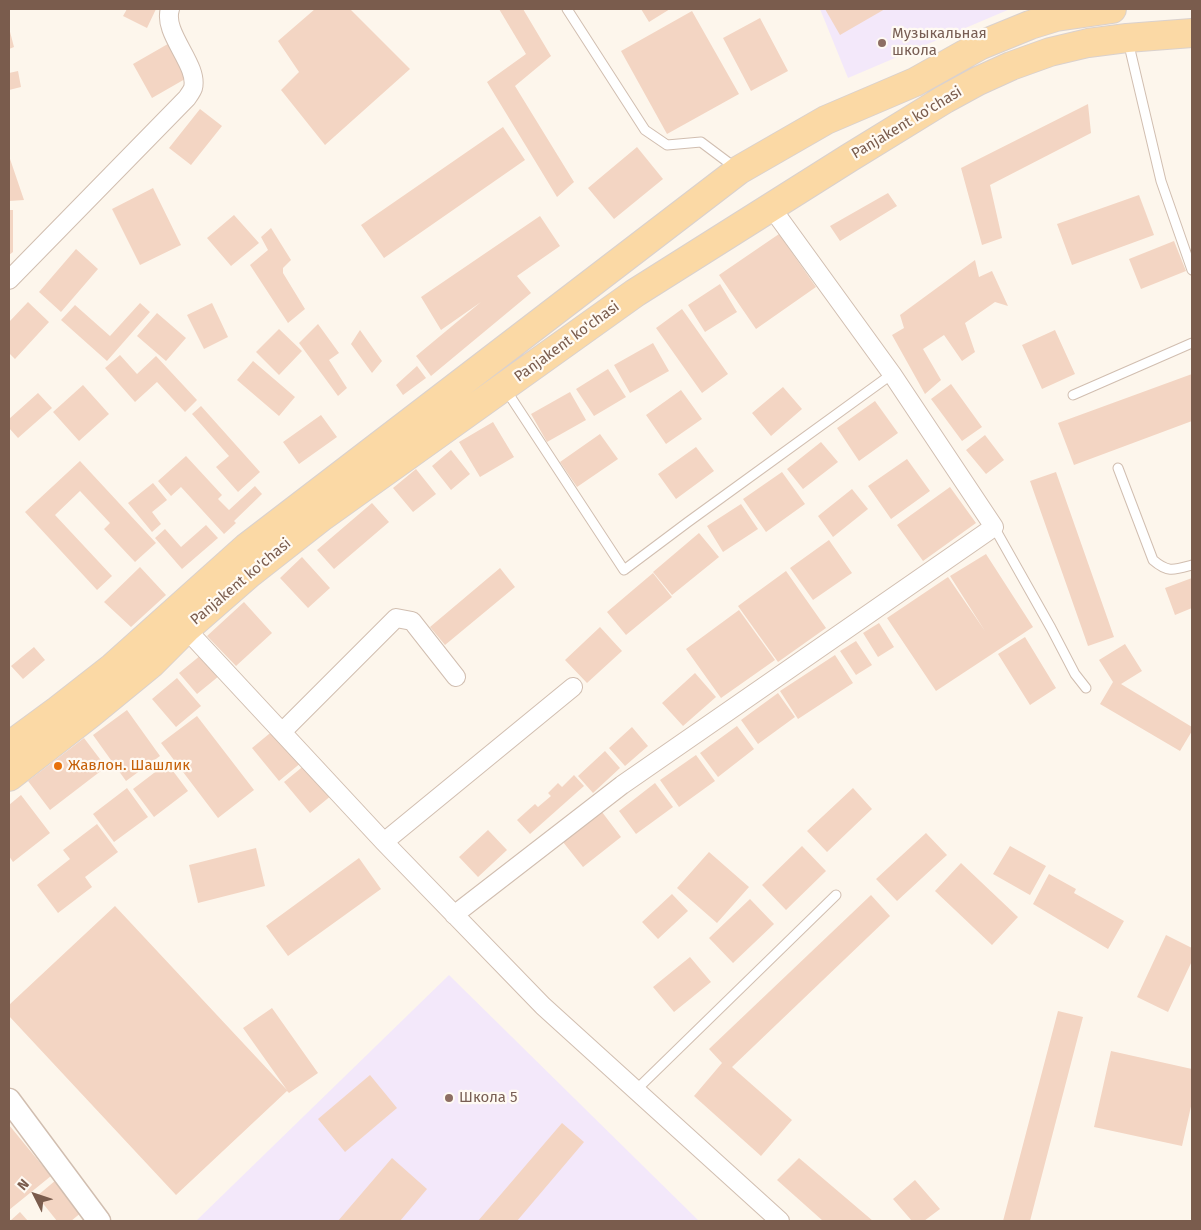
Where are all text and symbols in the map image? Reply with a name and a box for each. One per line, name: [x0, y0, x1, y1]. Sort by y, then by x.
place label: Музыкальная школа: [892, 25, 987, 60]
marker: Музыкальная школа: [876, 37, 888, 49]
street label: Panjakent ko'chasi: [849, 83, 965, 163]
street label: Panjakent ko'chasi: [511, 298, 623, 386]
street label: Panjakent ko'chasi: [187, 535, 295, 629]
place label: Жавлон. Шашлик: [68, 757, 190, 775]
marker: Жавлон. Шашлик: [52, 760, 64, 772]
place label: Школа 5: [459, 1089, 517, 1107]
marker: Школа 5: [443, 1092, 455, 1104]
north arrow: [10, 1170, 60, 1220]
text: N: [14, 1176, 33, 1194]

